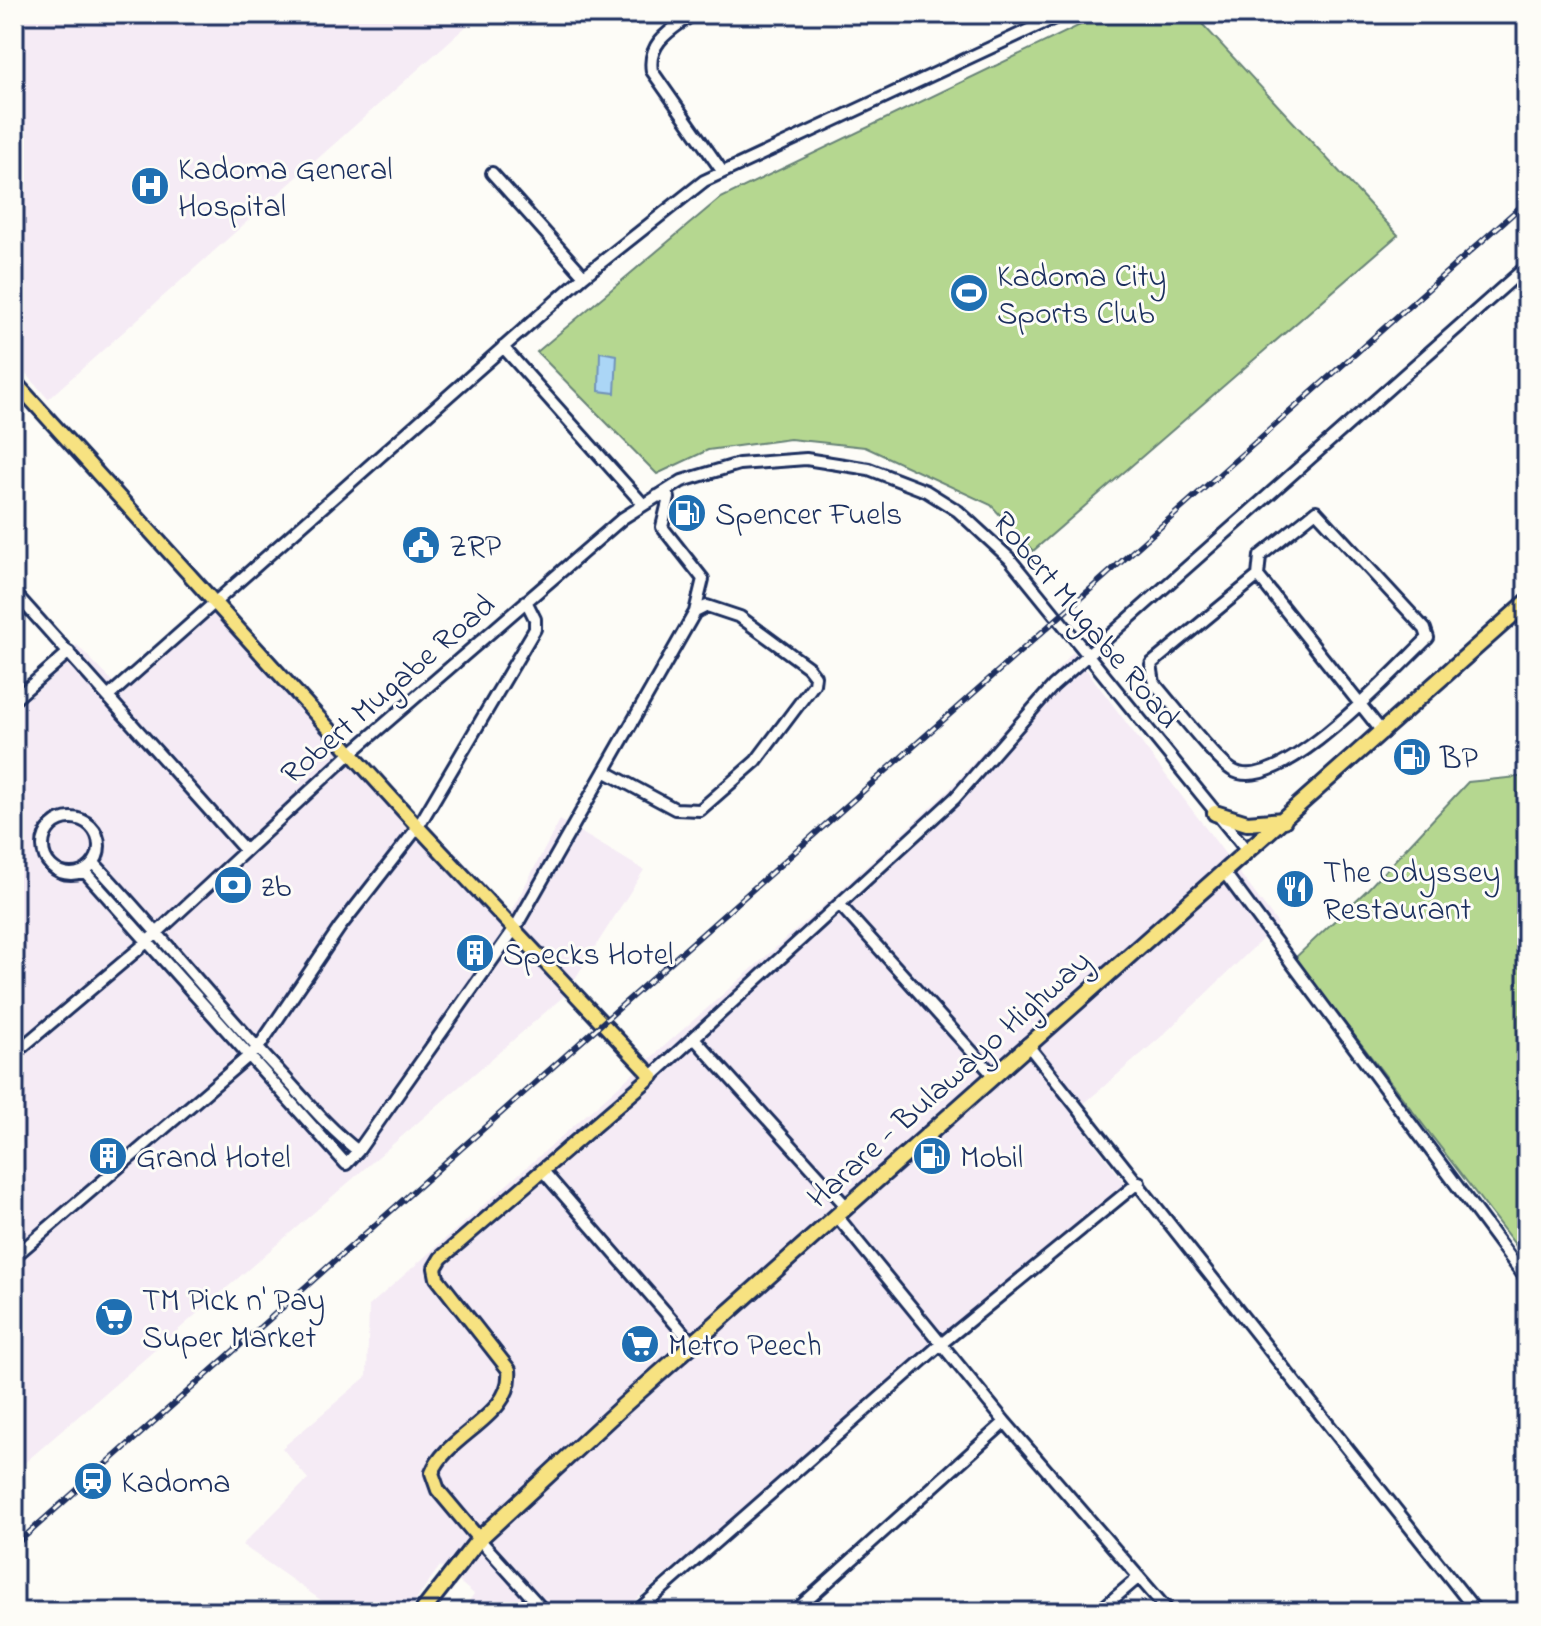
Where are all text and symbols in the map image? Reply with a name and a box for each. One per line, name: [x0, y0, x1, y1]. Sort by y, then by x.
place label: Kadoma General Hospital: [178, 148, 393, 232]
hospital icon: Kadoma General Hospital: [129, 165, 171, 207]
place label: Kadoma City Sports Club: [997, 255, 1166, 339]
sports icon: Kadoma City Sports Club: [948, 272, 990, 314]
fuel station icon: Spencer Fuels: [666, 492, 708, 534]
place label: Spencer Fuels: [715, 493, 902, 540]
street label: Robert Mugabe Road: [979, 502, 1190, 740]
public building icon: ZRP: [400, 524, 442, 566]
place label: ZRP: [449, 525, 502, 572]
street label: Robert Mugabe Road: [271, 584, 507, 797]
fuel station icon: BP: [1391, 736, 1433, 778]
place label: BP: [1439, 737, 1479, 784]
place label: The Odyssey Restaurant: [1323, 851, 1500, 935]
bank icon: zb: [212, 864, 254, 906]
place label: zb: [261, 865, 291, 912]
restaurant icon: The Odyssey Restaurant: [1274, 868, 1316, 910]
building icon: Specks Hotel: [454, 932, 496, 974]
place label: Specks Hotel: [503, 933, 674, 980]
street label: Harare - Bulawayo Highway: [798, 940, 1103, 1221]
building icon: Grand Hotel: [87, 1135, 129, 1177]
fuel station icon: Mobil: [911, 1135, 953, 1177]
place label: Grand Hotel: [136, 1136, 291, 1183]
place label: Mobil: [960, 1136, 1023, 1183]
place label: TM Pick n' Pay Super Market: [142, 1279, 325, 1363]
supermarket icon: TM Pick n' Pay Super Market: [93, 1296, 135, 1338]
supermarket icon: Metro Peech: [619, 1323, 661, 1365]
place label: Metro Peech: [668, 1324, 822, 1371]
station icon: Kadoma: [72, 1460, 114, 1502]
place label: Kadoma: [121, 1461, 231, 1508]

